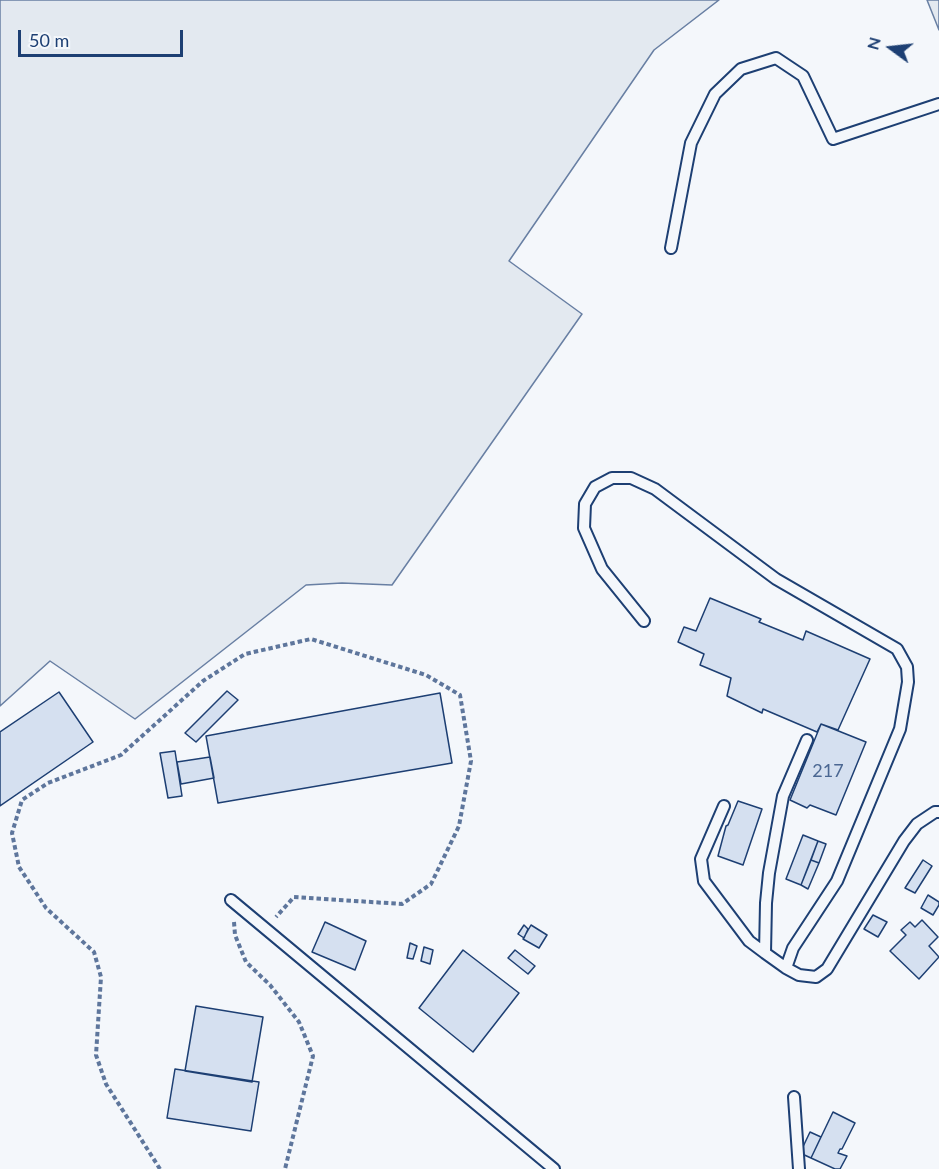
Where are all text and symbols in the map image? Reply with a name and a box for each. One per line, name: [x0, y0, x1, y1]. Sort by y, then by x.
scale bar: [21, 18, 186, 56]
north arrow: [861, 18, 921, 78]
text: 50 m: [29, 29, 69, 51]
text: N: [862, 35, 884, 52]
house number: 217: [812, 760, 844, 782]

